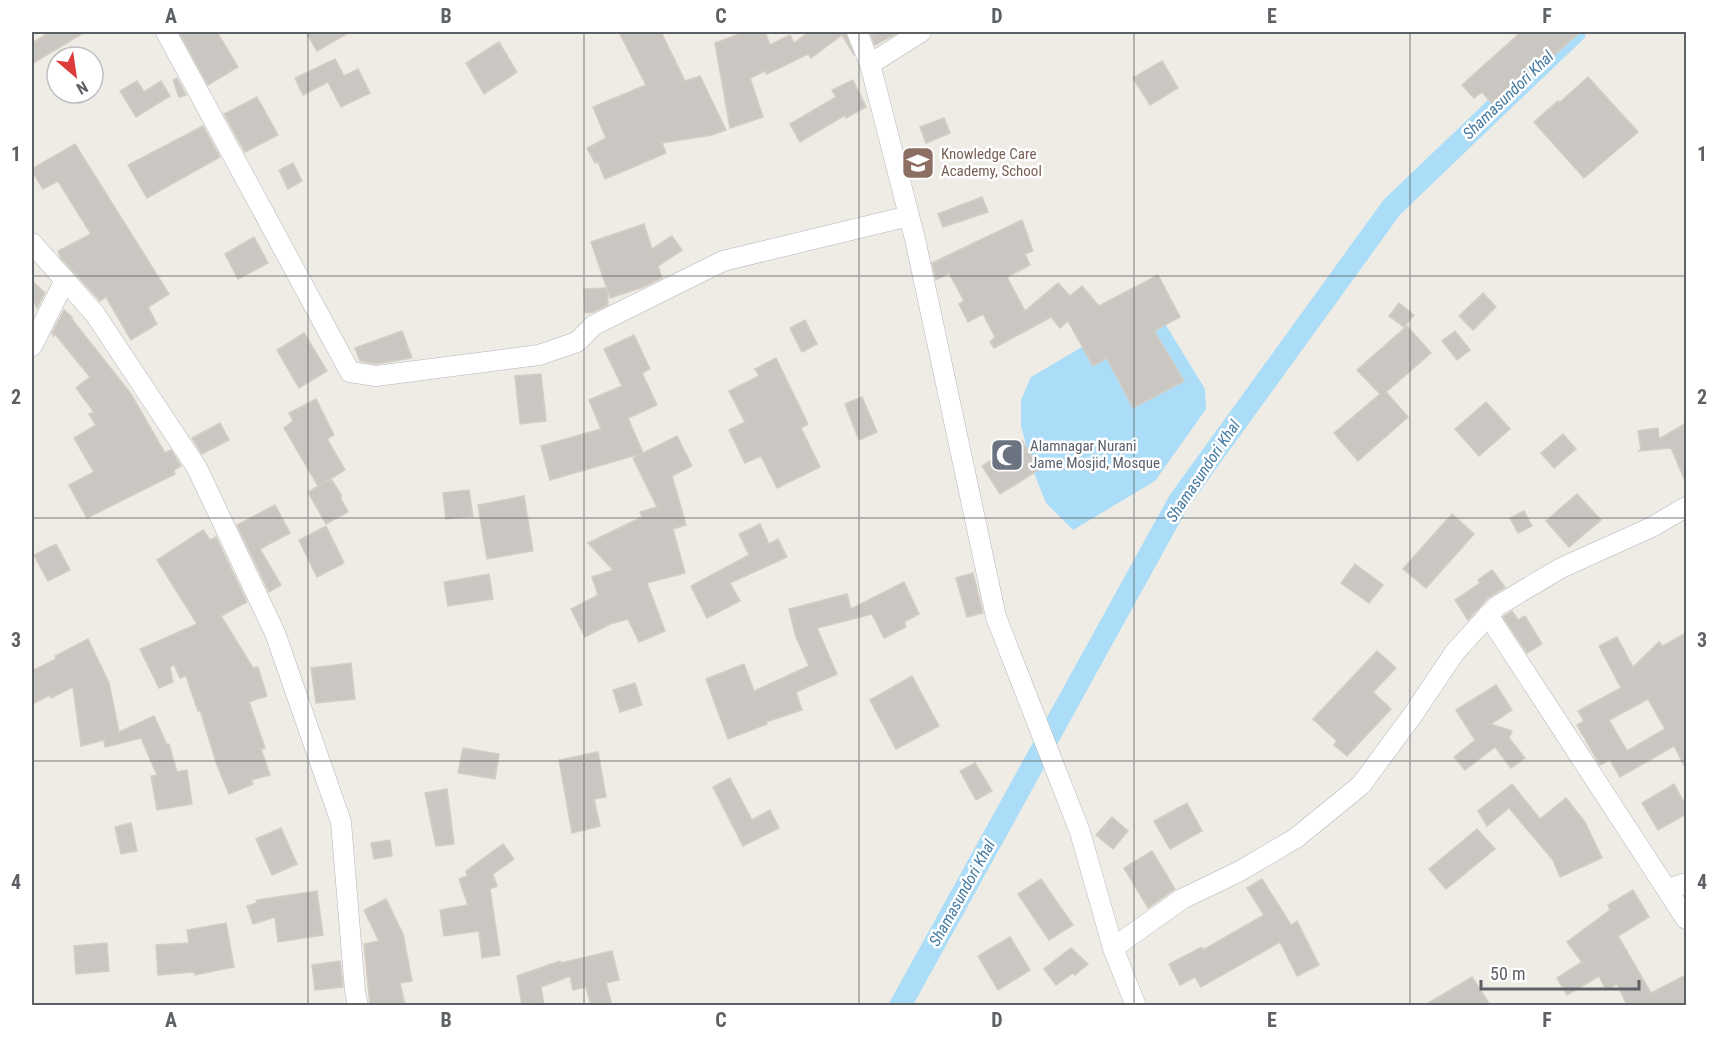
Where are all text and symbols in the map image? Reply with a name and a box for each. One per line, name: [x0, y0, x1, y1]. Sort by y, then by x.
text: A: [165, 4, 177, 28]
text: B: [440, 4, 452, 28]
text: C: [715, 4, 727, 28]
text: D: [991, 4, 1003, 28]
text: E: [1267, 4, 1277, 28]
text: F: [1542, 4, 1552, 28]
north arrow: [45, 45, 105, 105]
water label: Shamasundori Khal: [1459, 47, 1558, 143]
text: N: [73, 77, 91, 98]
text: 1: [11, 142, 21, 166]
text: 1: [1697, 142, 1707, 166]
school or university icon: Knowledge Care Academy, School: [900, 145, 936, 181]
place label: Knowledge Care Academy, School: [941, 145, 1042, 180]
text: 2: [11, 385, 21, 409]
text: 2: [1697, 385, 1707, 409]
water label: Shamasundori Khal: [1162, 416, 1244, 525]
mosque icon: Alamnagar Nurani Jame Mosjid, Mosque: [989, 437, 1025, 473]
place label: Alamnagar Nurani Jame Mosjid, Mosque: [1030, 437, 1160, 472]
text: 3: [11, 628, 21, 652]
text: 3: [1697, 628, 1707, 652]
water label: Shamasundori Khal: [925, 836, 999, 949]
text: 4: [11, 870, 21, 894]
text: 4: [1697, 870, 1707, 894]
scale bar: [1481, 953, 1638, 991]
text: 50 m: [1490, 963, 1525, 984]
text: A: [165, 1008, 177, 1032]
text: B: [440, 1008, 452, 1032]
text: C: [715, 1008, 727, 1032]
text: D: [991, 1008, 1003, 1032]
text: E: [1267, 1008, 1277, 1032]
text: F: [1542, 1008, 1552, 1032]

